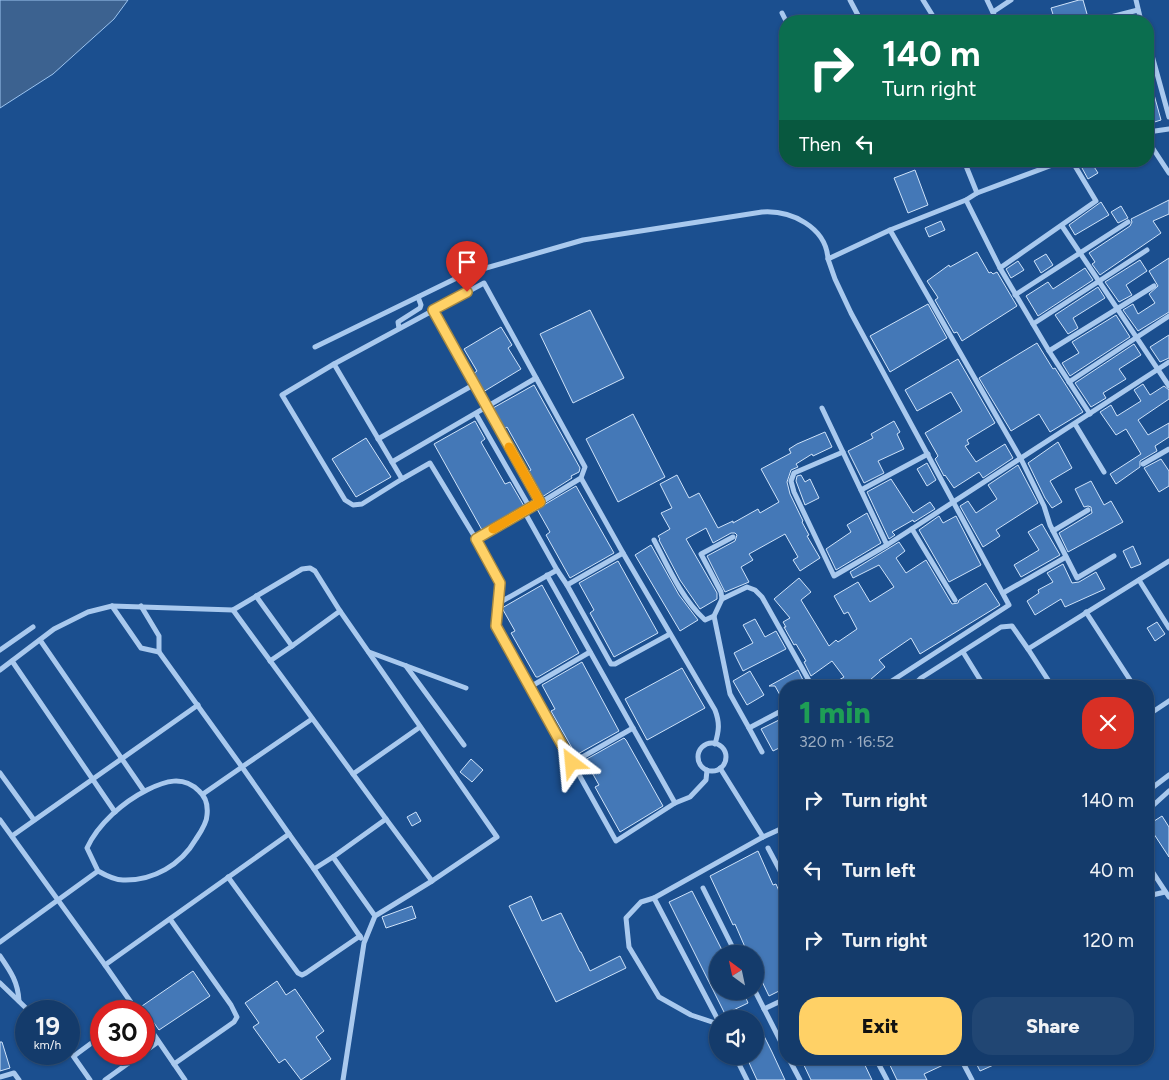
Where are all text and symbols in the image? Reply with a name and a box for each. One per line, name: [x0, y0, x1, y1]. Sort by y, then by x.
text: 140 m: [882, 33, 980, 75]
icon: right: [799, 35, 864, 100]
text: Turn right: [882, 75, 977, 102]
icon: left: [851, 130, 879, 158]
text: Then: [799, 133, 841, 156]
pin: [446, 241, 488, 292]
icon: arrive: [453, 248, 481, 276]
text: 1 min: [799, 694, 871, 731]
button: close: [1082, 697, 1134, 749]
text: 320 m · 16:52: [799, 732, 894, 751]
position arrow: [545, 736, 597, 788]
icon: right: [799, 786, 827, 814]
text: Turn right: [842, 789, 928, 812]
text: 140 m: [1081, 789, 1134, 812]
icon: left: [799, 856, 827, 884]
text: Turn left: [842, 859, 916, 882]
text: 40 m: [1089, 859, 1134, 882]
icon: right: [799, 926, 827, 954]
text: Turn right: [842, 929, 928, 952]
text: 120 m: [1082, 929, 1134, 952]
north arrow: [709, 945, 764, 1000]
map controls: [709, 945, 764, 1065]
button: Exit: [799, 997, 962, 1055]
button: Share: [972, 997, 1134, 1055]
speed limit sign: 30: [90, 1000, 155, 1065]
button: sound: [709, 1010, 764, 1065]
text: 19: [35, 1011, 60, 1041]
text: km/h: [34, 1038, 61, 1052]

